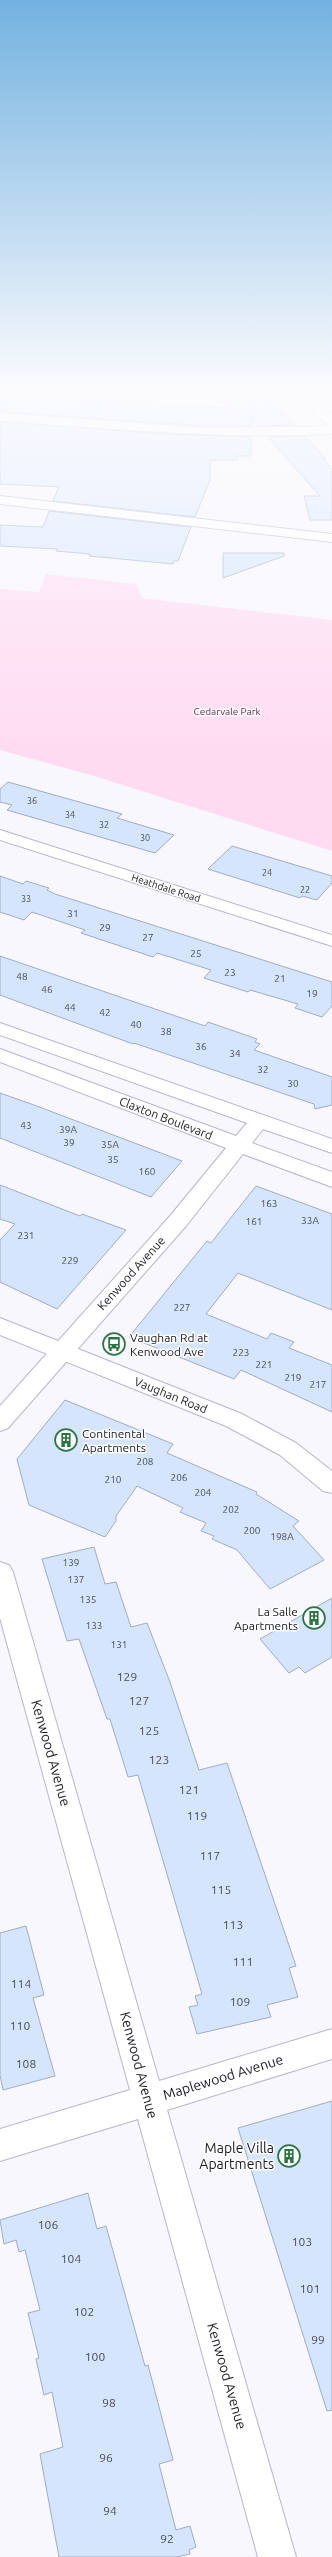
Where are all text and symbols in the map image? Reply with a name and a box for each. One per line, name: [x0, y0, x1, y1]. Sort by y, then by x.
park label: Cedarvale Park: [194, 706, 260, 717]
house number: 36: [27, 796, 37, 806]
house number: 34: [65, 810, 75, 820]
house number: 32: [99, 820, 109, 830]
house number: 30: [140, 833, 150, 843]
house number: 24: [262, 868, 272, 878]
street label: Heathdale Road: [130, 872, 202, 904]
house number: 22: [300, 885, 310, 895]
house number: 33: [21, 894, 31, 904]
house number: 31: [67, 908, 79, 919]
house number: 29: [99, 922, 111, 933]
house number: 27: [142, 932, 154, 943]
house number: 25: [190, 948, 202, 959]
house number: 23: [224, 967, 236, 978]
house number: 48: [16, 971, 28, 982]
house number: 21: [274, 973, 286, 984]
house number: 46: [41, 984, 53, 995]
house number: 19: [306, 988, 318, 999]
house number: 44: [64, 1002, 76, 1013]
house number: 42: [99, 1007, 111, 1018]
house number: 40: [130, 1019, 142, 1030]
house number: 38: [160, 1026, 172, 1037]
house number: 36: [195, 1041, 207, 1052]
house number: 34: [229, 1048, 241, 1059]
house number: 32: [257, 1064, 269, 1075]
house number: 30: [287, 1078, 299, 1089]
street label: Claxton Boulevard: [118, 1094, 214, 1142]
house number: 43: [20, 1120, 32, 1131]
house number: 39A: [59, 1124, 77, 1135]
house number: 39: [63, 1137, 75, 1148]
house number: 35A: [101, 1139, 119, 1150]
house number: 35: [107, 1154, 119, 1165]
house number: 160: [139, 1166, 156, 1177]
house number: 163: [261, 1198, 277, 1209]
house number: 33A: [301, 1215, 319, 1226]
house number: 161: [246, 1216, 262, 1227]
house number: 231: [18, 1230, 34, 1241]
street label: Kenwood Avenue: [95, 1234, 167, 1312]
house number: 229: [62, 1255, 78, 1266]
house number: 227: [174, 1302, 190, 1313]
bus stop icon: Vaughan Rd at Kenwood Ave: [101, 1331, 127, 1357]
place label: Vaughan Rd at Kenwood Ave: [130, 1331, 208, 1358]
house number: 223: [233, 1347, 249, 1358]
house number: 221: [256, 1359, 272, 1370]
house number: 219: [285, 1372, 301, 1383]
street label: Vaughan Road: [133, 1374, 209, 1416]
house number: 217: [310, 1379, 326, 1390]
building icon: Continental Apartments: [53, 1427, 79, 1453]
place label: Continental Apartments: [82, 1427, 146, 1454]
house number: 208: [137, 1456, 154, 1467]
house number: 206: [171, 1472, 188, 1483]
house number: 210: [105, 1474, 122, 1485]
house number: 204: [195, 1487, 212, 1498]
house number: 202: [223, 1504, 239, 1515]
house number: 200: [244, 1525, 261, 1536]
house number: 198A: [270, 1531, 294, 1542]
house number: 139: [63, 1557, 79, 1568]
house number: 137: [68, 1574, 84, 1585]
house number: 135: [80, 1594, 96, 1605]
place label: La Salle Apartments: [234, 1605, 298, 1632]
building icon: La Salle Apartments: [301, 1605, 327, 1631]
house number: 133: [86, 1620, 102, 1631]
house number: 131: [111, 1639, 127, 1650]
house number: 129: [117, 1670, 137, 1683]
house number: 127: [129, 1694, 149, 1707]
street label: Kenwood Avenue: [28, 1698, 74, 1808]
house number: 125: [139, 1724, 159, 1737]
house number: 123: [149, 1753, 169, 1766]
house number: 121: [179, 1783, 199, 1796]
house number: 119: [187, 1809, 207, 1822]
house number: 117: [200, 1849, 220, 1862]
house number: 115: [211, 1883, 231, 1896]
house number: 113: [223, 1918, 243, 1931]
house number: 111: [233, 1955, 253, 1968]
house number: 114: [11, 1977, 31, 1990]
house number: 109: [230, 1995, 250, 2008]
street label: Kenwood Avenue: [117, 2010, 161, 2120]
house number: 110: [10, 2019, 30, 2032]
street label: Maplewood Avenue: [161, 2051, 285, 2103]
house number: 108: [16, 2057, 36, 2070]
place label: Maple Villa Apartments: [199, 2140, 274, 2172]
building icon: Maple Villa Apartments: [276, 2143, 302, 2169]
house number: 106: [38, 2218, 58, 2231]
house number: 103: [292, 2235, 312, 2248]
house number: 104: [61, 2252, 81, 2265]
house number: 101: [300, 2282, 320, 2295]
house number: 102: [74, 2305, 94, 2318]
street label: Kenwood Avenue: [204, 2321, 250, 2431]
house number: 99: [311, 2333, 325, 2346]
house number: 100: [85, 2350, 105, 2363]
house number: 98: [102, 2396, 116, 2409]
house number: 96: [99, 2451, 113, 2464]
house number: 94: [103, 2504, 117, 2517]
house number: 92: [160, 2532, 174, 2545]

